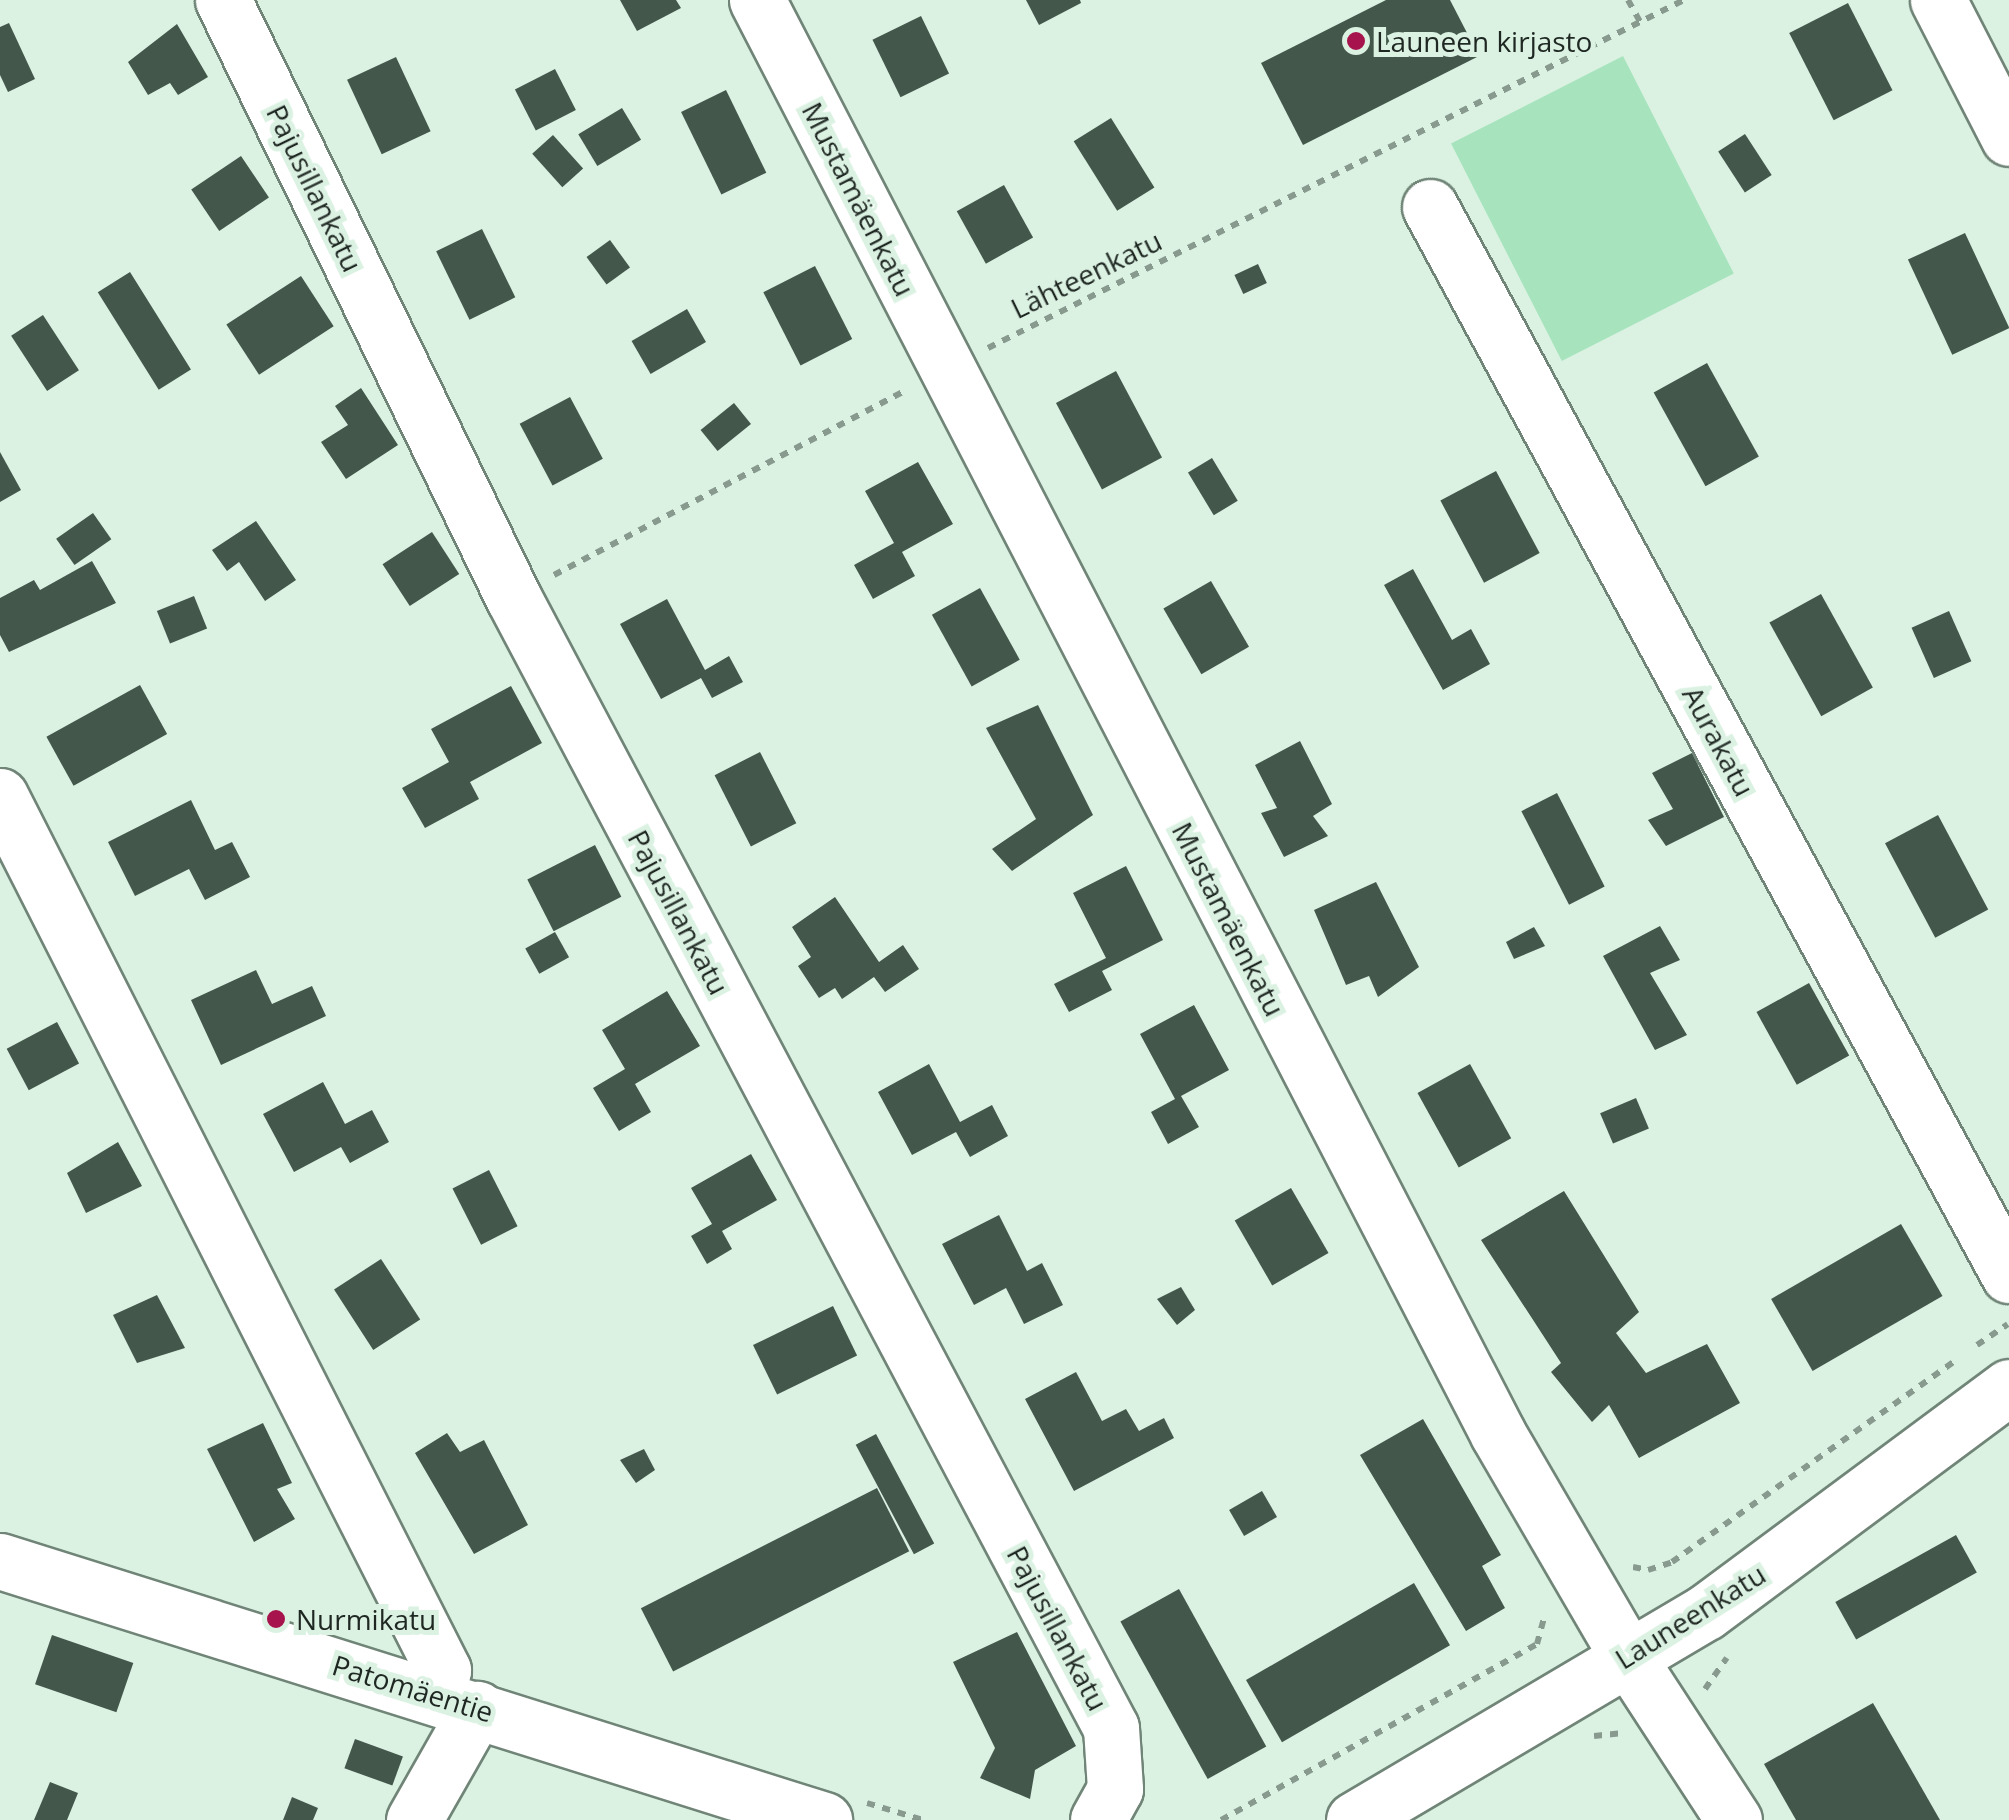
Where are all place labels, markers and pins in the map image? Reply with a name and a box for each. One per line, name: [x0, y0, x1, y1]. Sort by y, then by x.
place label: Launeen kirjasto: [1376, 24, 1592, 58]
marker: Launeen kirjasto: [1345, 30, 1367, 52]
place label: Nurmikatu: [296, 1602, 436, 1636]
marker: Nurmikatu: [265, 1608, 287, 1630]

